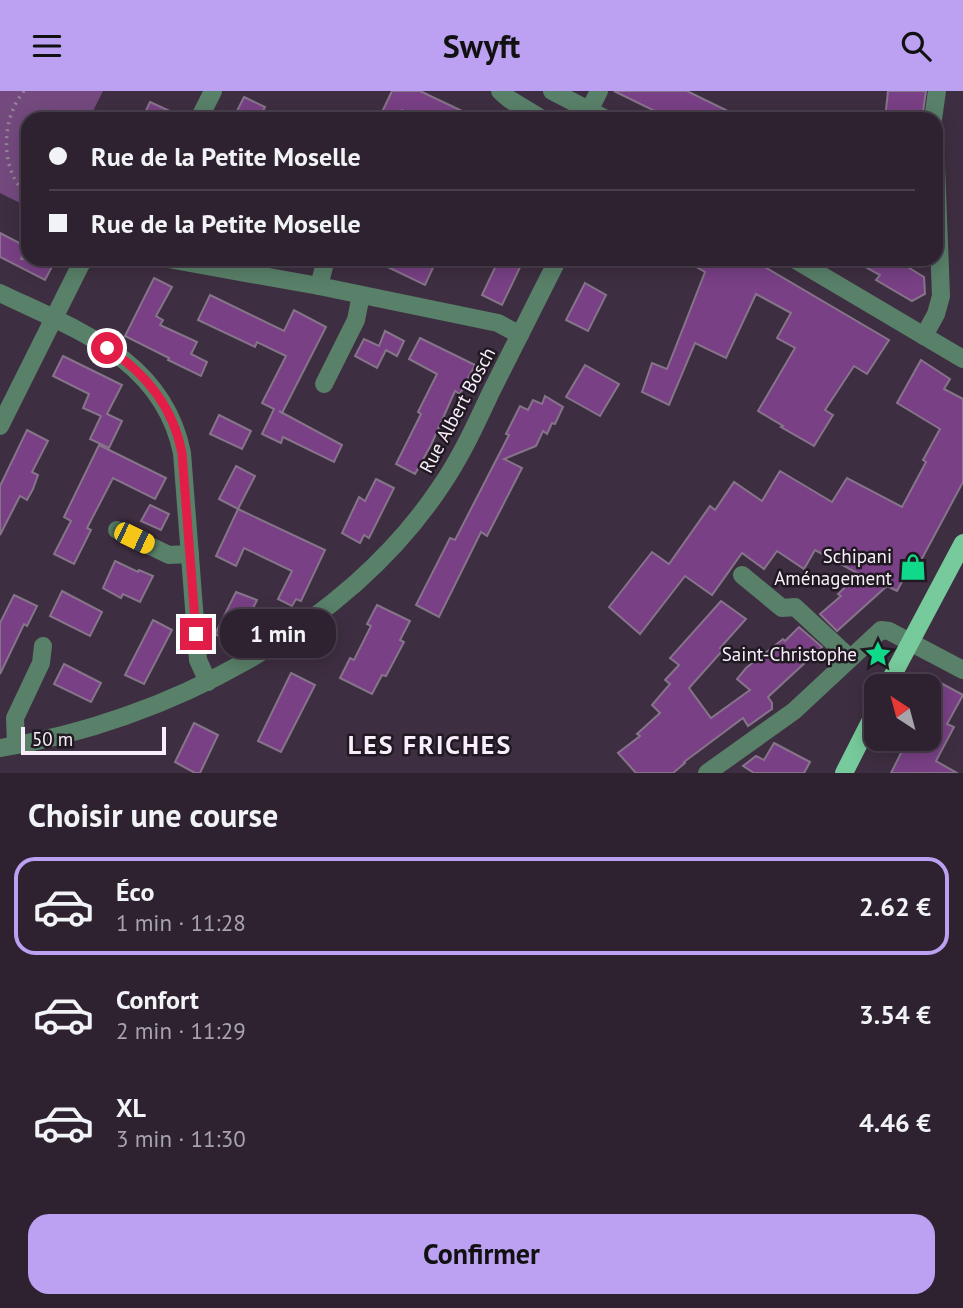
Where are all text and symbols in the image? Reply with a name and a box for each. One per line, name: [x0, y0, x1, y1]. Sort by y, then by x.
text: Swyft: [443, 25, 520, 67]
icon: menu: [28, 27, 66, 65]
icon: search: [897, 27, 935, 65]
text: Rue de la Petite Moselle: [91, 140, 361, 173]
text: Rue de la Petite Moselle: [91, 207, 361, 240]
route start: [91, 332, 123, 364]
street label: Rue Albert Bosch: [414, 343, 500, 477]
car: [111, 519, 158, 557]
place label: Schipani Aménagement: [774, 544, 893, 590]
shop icon: Schipani Aménagement: [898, 552, 928, 582]
callout: 1 min: [220, 609, 336, 659]
route end: [180, 618, 212, 650]
text: 1 min: [250, 619, 306, 648]
place icon: Saint-Christophe: [863, 639, 893, 669]
place label: Saint-Christophe: [722, 642, 857, 666]
north arrow: [864, 674, 942, 751]
map controls: [864, 674, 941, 751]
scale bar: [21, 723, 166, 755]
text: 50 m: [32, 727, 73, 751]
district label: LES FRICHES: [348, 728, 512, 761]
text: Choisir une course: [28, 794, 278, 836]
icon: car: [32, 875, 95, 938]
text: Éco: [116, 875, 154, 908]
text: 2.62 €: [859, 890, 931, 923]
text: 1 min · 11:28: [116, 908, 246, 937]
icon: car: [32, 983, 95, 1046]
text: Confort: [116, 983, 199, 1016]
text: 3.54 €: [859, 998, 931, 1031]
text: 2 min · 11:29: [116, 1016, 246, 1045]
icon: car: [32, 1091, 95, 1154]
text: XL: [116, 1091, 146, 1124]
text: 4.46 €: [859, 1106, 931, 1139]
text: 3 min · 11:30: [116, 1124, 246, 1153]
button: Confirmer: [28, 1214, 935, 1294]

